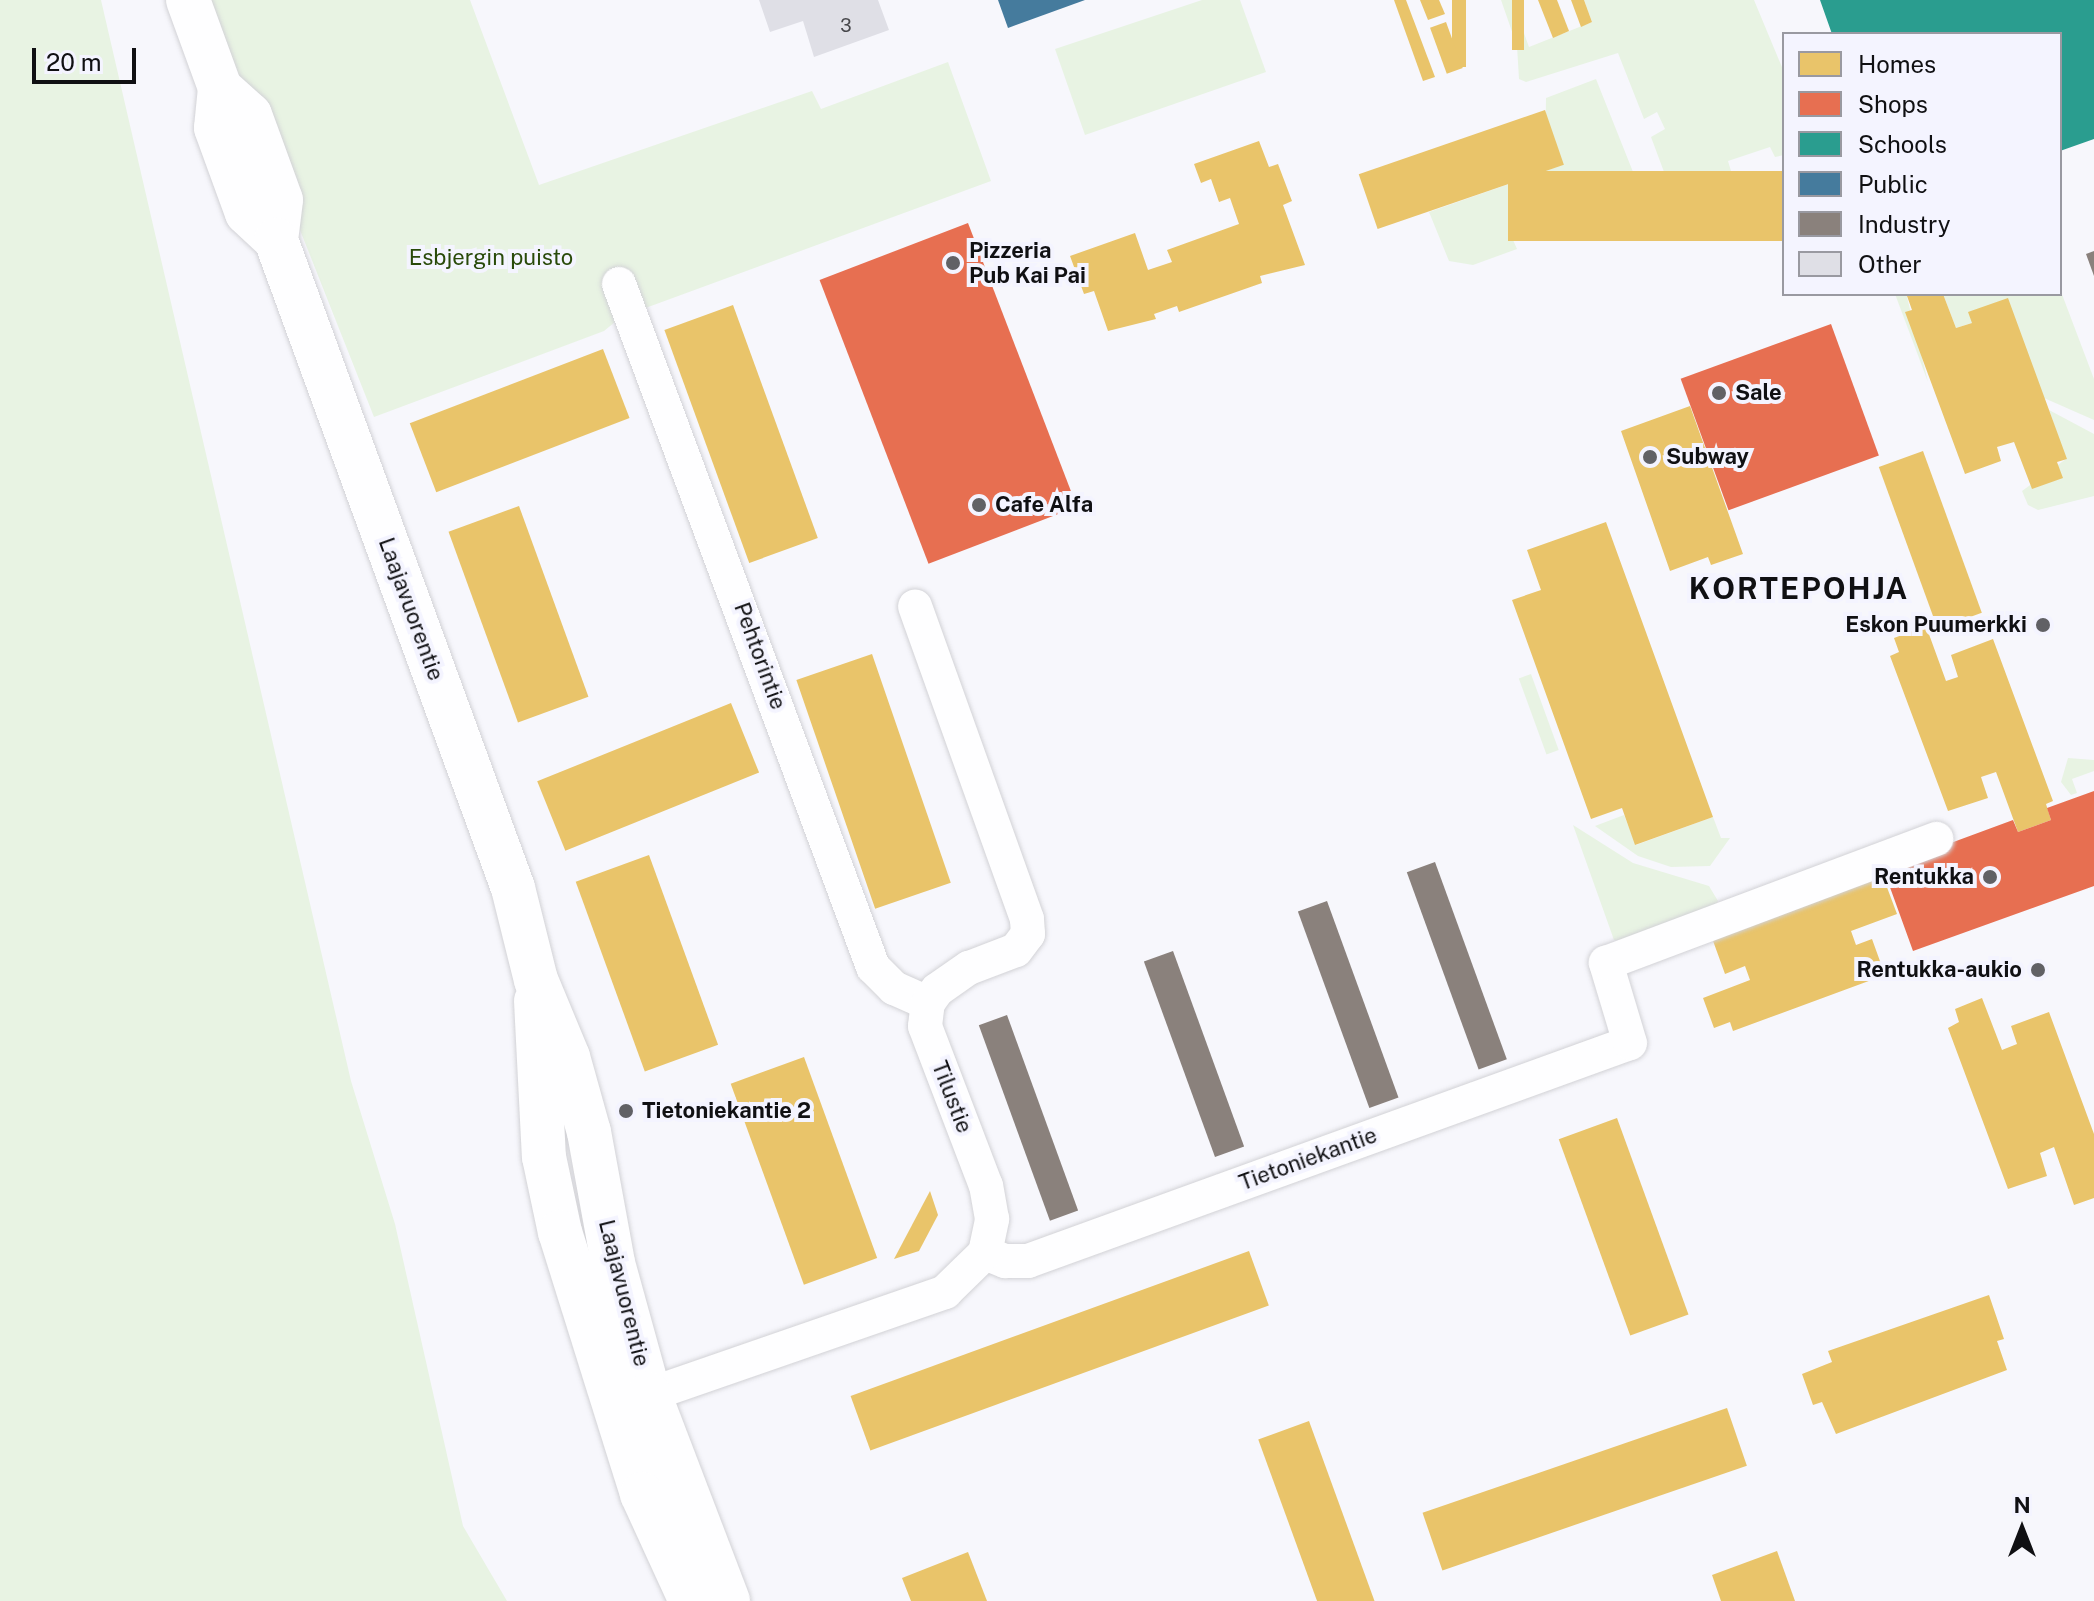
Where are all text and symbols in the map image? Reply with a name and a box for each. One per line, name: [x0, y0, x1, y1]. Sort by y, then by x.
house number: 3: [840, 15, 852, 37]
scale bar: [36, 32, 140, 82]
legend: [1782, 32, 2062, 296]
text: 20 m: [46, 48, 102, 76]
text: Homes: [1858, 50, 1936, 78]
text: Shops: [1858, 90, 1928, 118]
text: Schools: [1858, 130, 1947, 158]
text: Public: [1858, 170, 1928, 198]
text: Industry: [1858, 210, 1951, 238]
place label: Pizzeria Pub Kai Pai: [969, 237, 1086, 288]
park label: Esbjergin puisto: [409, 245, 573, 271]
text: Other: [1858, 250, 1922, 278]
marker: Pizzeria Pub Kai Pai: [944, 254, 962, 272]
place label: Sale: [1735, 380, 1782, 406]
marker: Sale: [1710, 384, 1728, 402]
place label: Subway: [1666, 444, 1749, 470]
marker: Subway: [1641, 448, 1659, 466]
place label: Cafe Alfa: [995, 492, 1093, 518]
marker: Cafe Alfa: [970, 496, 988, 514]
street label: Laajavuorentie: [373, 534, 449, 684]
district label: KORTEPOHJA: [1689, 570, 1909, 606]
street label: Pehtorintie: [728, 599, 792, 713]
place label: Eskon Puumerkki: [1845, 612, 2027, 638]
marker: Eskon Puumerkki: [2034, 616, 2052, 634]
place label: Rentukka: [1874, 864, 1974, 890]
marker: Rentukka: [1981, 868, 1999, 886]
place label: Rentukka-aukio: [1856, 957, 2022, 983]
marker: Rentukka-aukio: [2029, 961, 2047, 979]
street label: Tilustie: [926, 1057, 978, 1137]
place label: Tietoniekantie 2: [642, 1098, 811, 1124]
marker: Tietoniekantie 2: [617, 1102, 635, 1120]
street label: Tietoniekantie: [1236, 1122, 1380, 1196]
street label: Laajavuorentie: [593, 1217, 655, 1369]
north arrow: [1982, 1489, 2062, 1569]
text: N: [2013, 1492, 2031, 1518]

